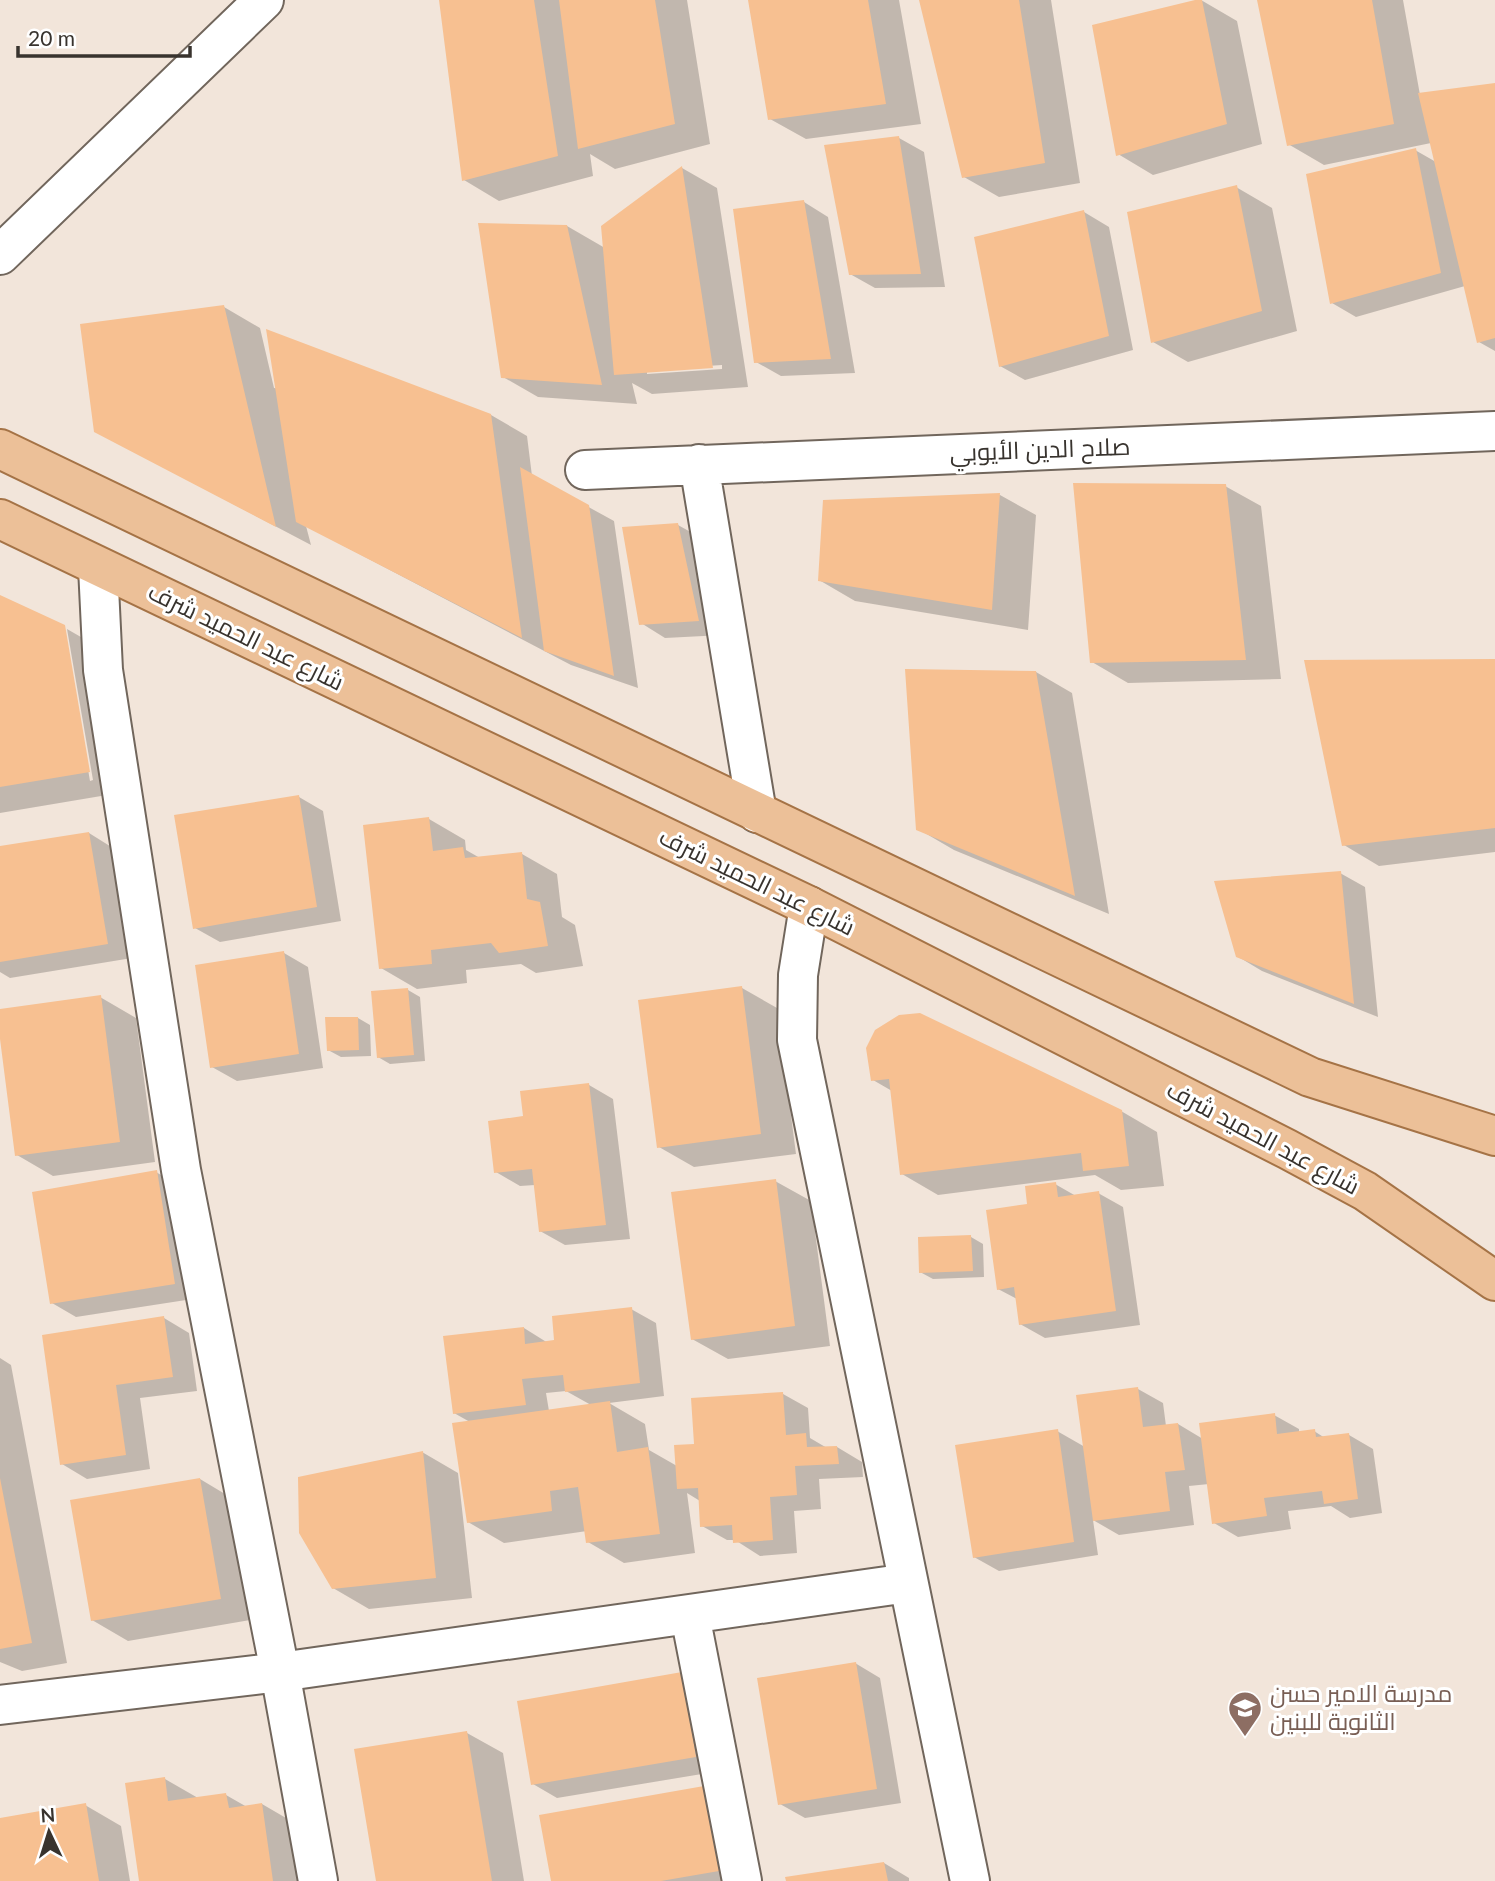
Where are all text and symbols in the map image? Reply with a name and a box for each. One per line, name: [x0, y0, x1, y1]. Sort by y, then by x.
scale bar: [18, 14, 189, 58]
text: 20 m: [28, 25, 75, 50]
street label: صلاح الدين الأيوبي: [949, 431, 1131, 472]
street label: شارع عبد الحميد شرف: [143, 576, 349, 698]
street label: شارع عبد الحميد شرف: [654, 821, 860, 943]
street label: شارع عبد الحميد شرف: [1161, 1074, 1365, 1202]
place label: مدرسة الامير حسن الثانوية للبنين: [1270, 1678, 1452, 1736]
school or university icon: مدرسة الامير حسن الثانوية للبنين: [1226, 1689, 1264, 1738]
north arrow: [14, 1797, 84, 1867]
text: N: [40, 1803, 56, 1827]

